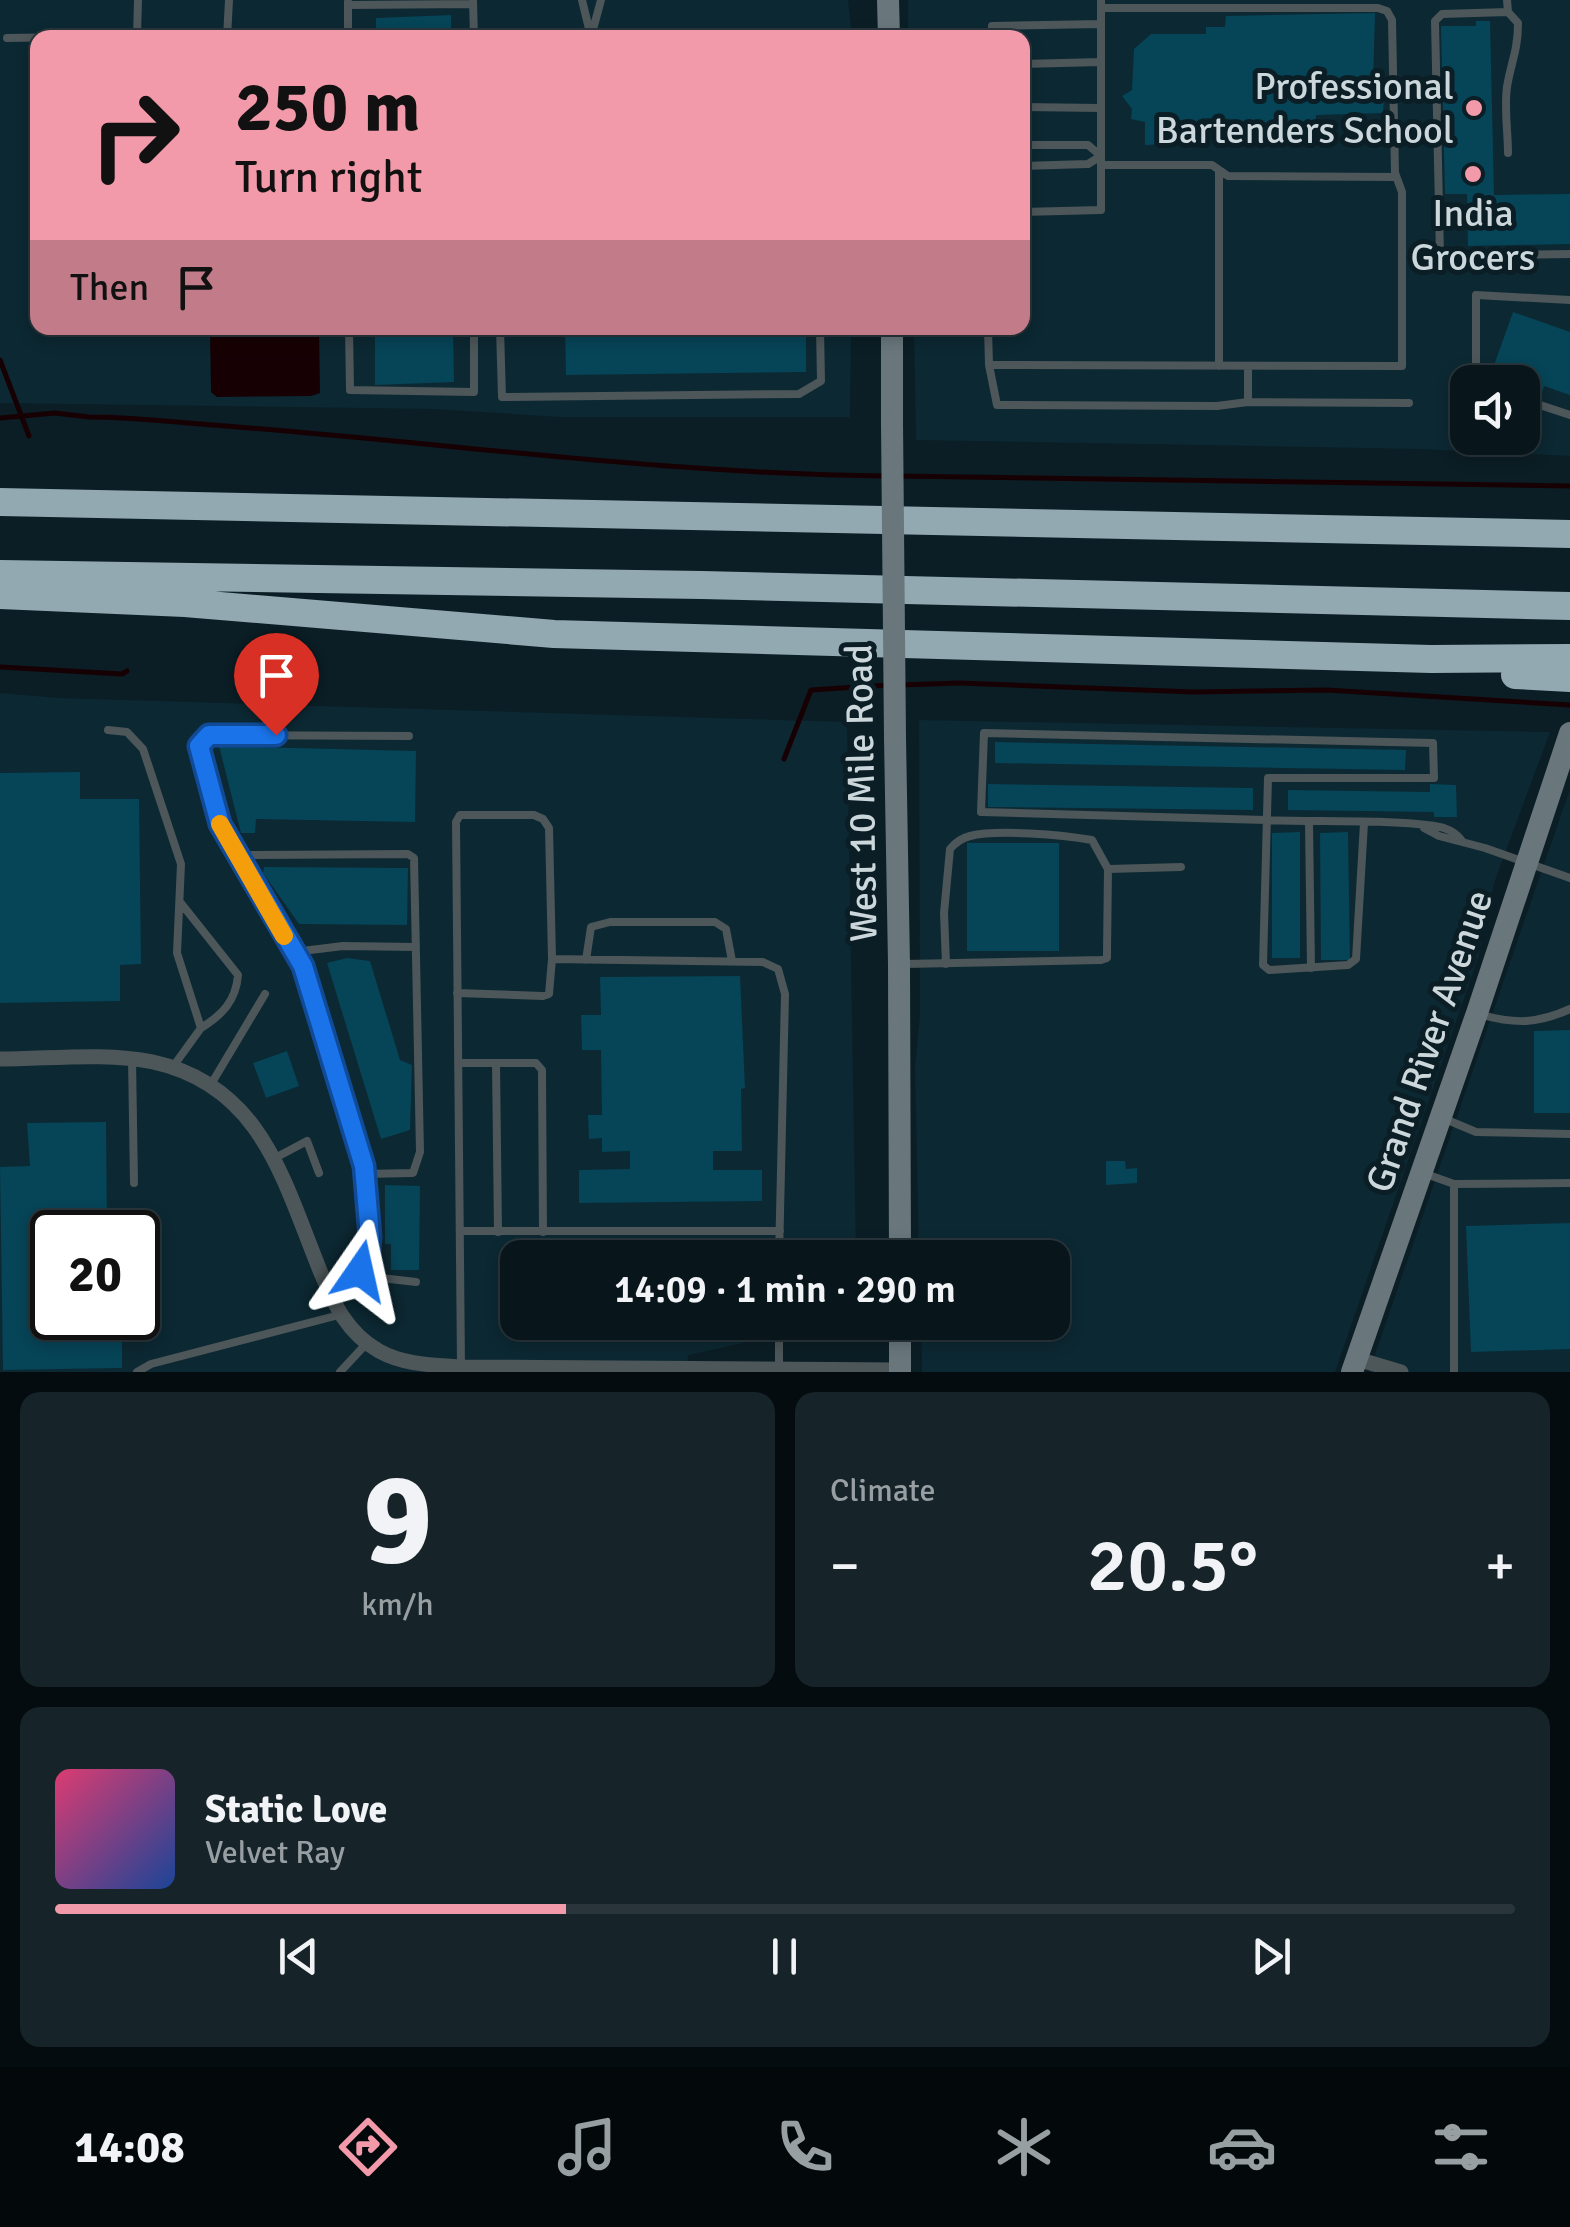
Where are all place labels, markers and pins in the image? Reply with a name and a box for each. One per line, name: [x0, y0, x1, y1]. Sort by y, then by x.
place label: Professional Bartenders School: [1156, 63, 1454, 154]
marker: Professional Bartenders School: [1463, 97, 1485, 119]
marker: India Grocers: [1462, 163, 1484, 185]
place label: India Grocers: [1411, 190, 1535, 281]
pin: [234, 633, 319, 736]

